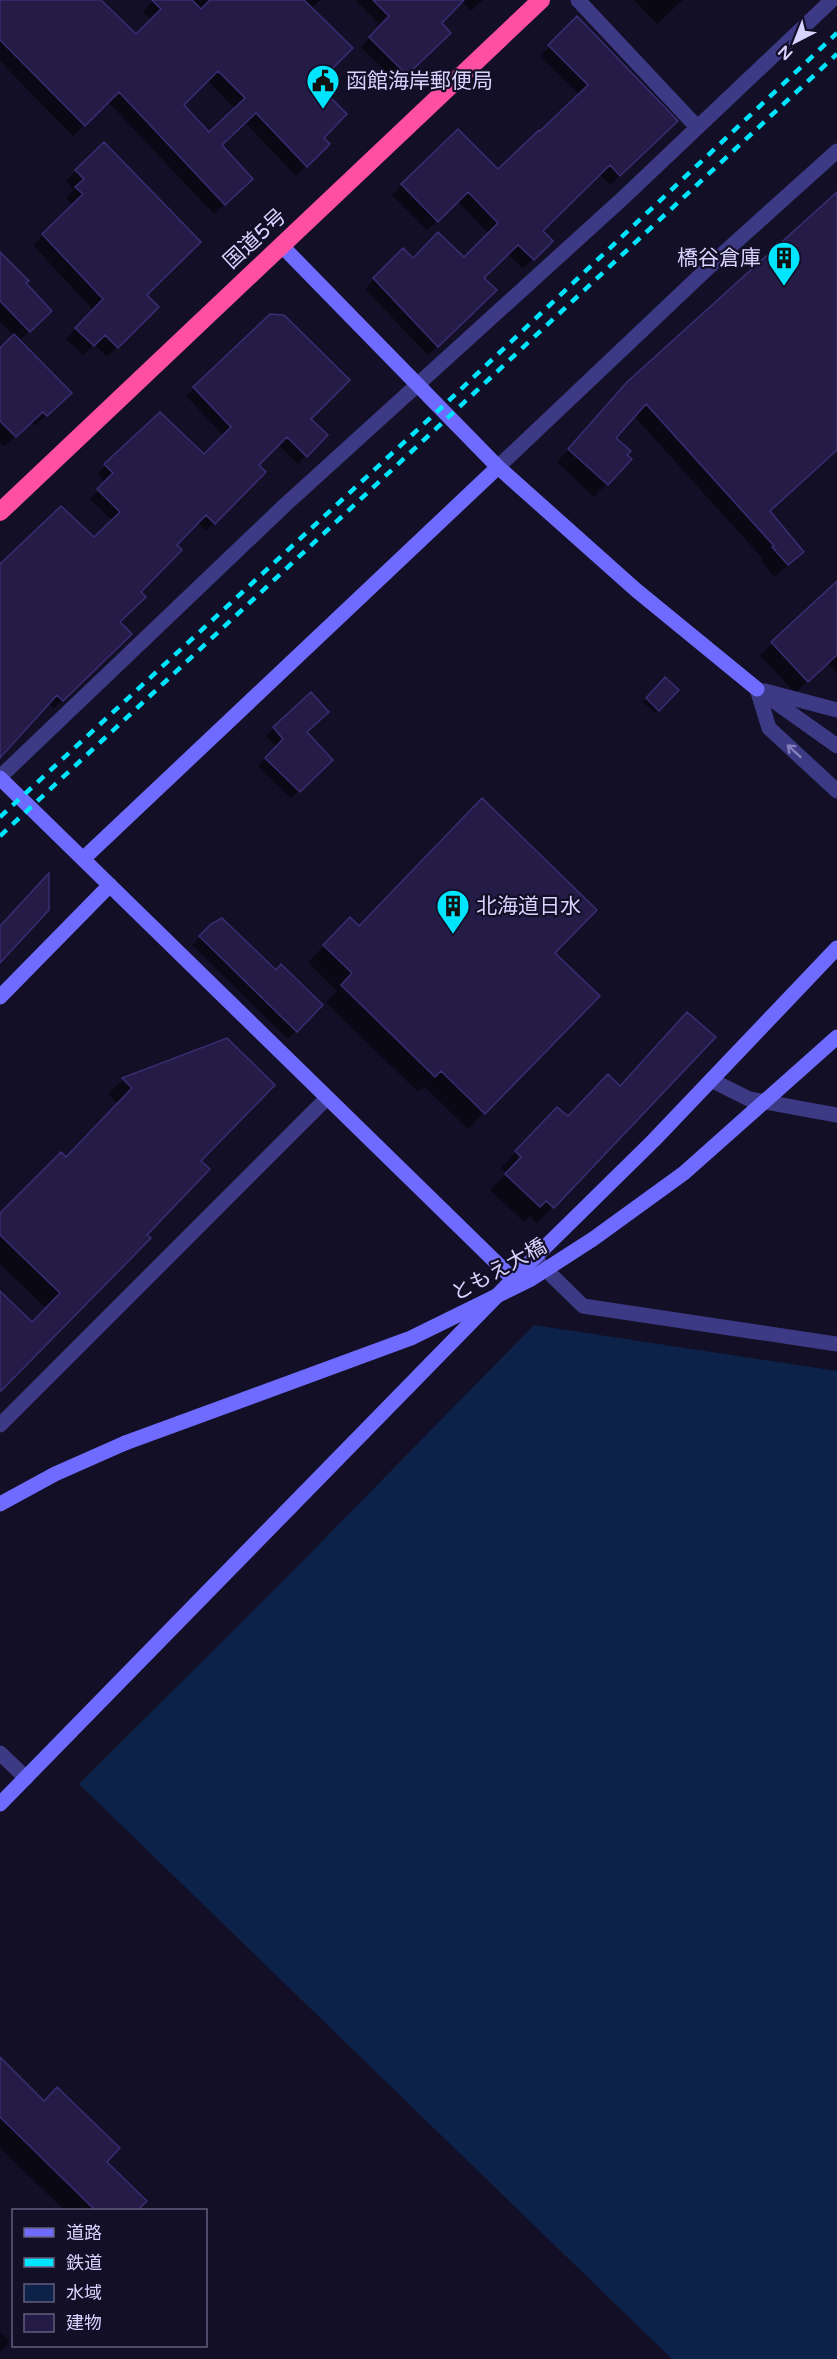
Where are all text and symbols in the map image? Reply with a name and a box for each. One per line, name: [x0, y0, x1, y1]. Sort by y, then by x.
north arrow: [765, 12, 825, 72]
text: N: [774, 41, 797, 64]
public building icon: 函館海岸郵便局: [305, 63, 341, 110]
place label: 函館海岸郵便局: [346, 69, 493, 94]
street label: 国道5号: [219, 204, 291, 274]
building icon: 橋谷倉庫: [766, 240, 802, 287]
place label: 橋谷倉庫: [677, 246, 761, 271]
one-way arrow: [787, 744, 802, 758]
building icon: 北海道日水: [435, 888, 471, 935]
place label: 北海道日水: [476, 894, 581, 919]
street label: ともえ大橋: [447, 1234, 551, 1306]
legend: [12, 2209, 207, 2347]
text: 道路: [66, 2222, 102, 2244]
text: 鉄道: [66, 2252, 102, 2274]
text: 水域: [66, 2282, 102, 2304]
text: 建物: [66, 2312, 102, 2334]

